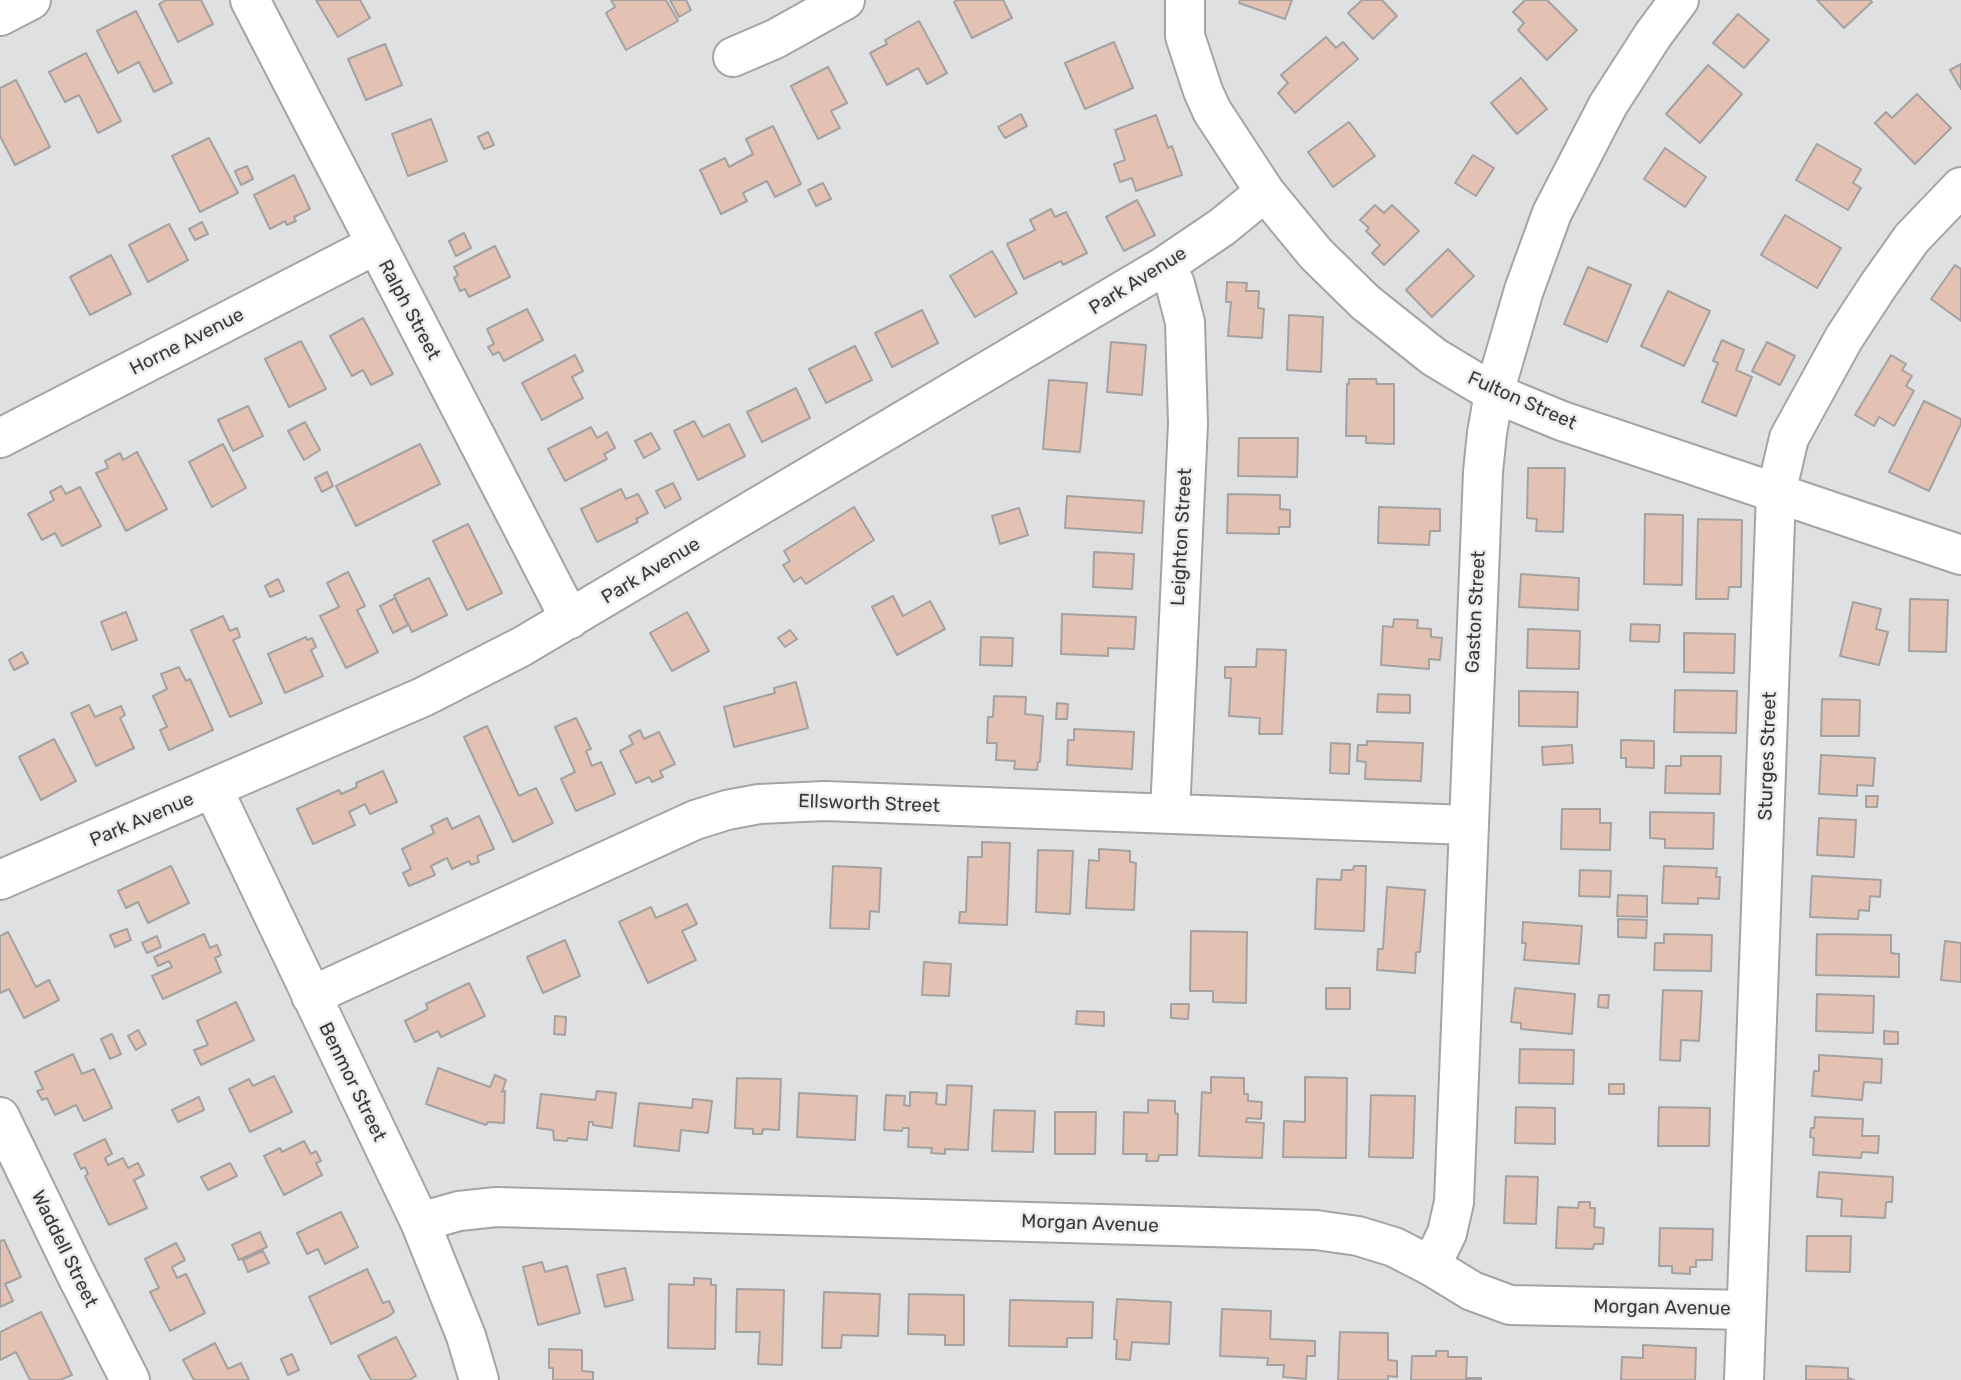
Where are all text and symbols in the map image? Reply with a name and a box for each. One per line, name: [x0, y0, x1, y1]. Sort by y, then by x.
street label: Park Avenue: [1085, 242, 1191, 320]
street label: Ralph Street: [373, 256, 445, 364]
street label: Horne Avenue: [126, 303, 248, 381]
street label: Fulton Street: [1464, 367, 1580, 435]
street label: Leighton Street: [1167, 468, 1197, 606]
street label: Park Avenue: [598, 533, 704, 609]
street label: Gaston Street: [1461, 550, 1491, 674]
street label: Sturges Street: [1754, 691, 1782, 821]
street label: Park Avenue: [87, 788, 197, 852]
street label: Ellsworth Street: [798, 790, 940, 818]
street label: Benmor Street: [313, 1019, 391, 1145]
street label: Waddell Street: [26, 1187, 102, 1311]
street label: Morgan Avenue: [1021, 1210, 1159, 1238]
street label: Morgan Avenue: [1593, 1295, 1731, 1321]

